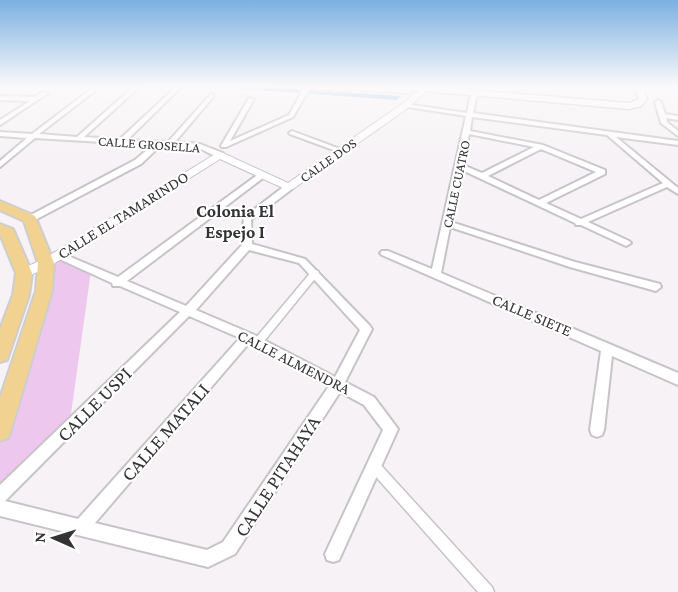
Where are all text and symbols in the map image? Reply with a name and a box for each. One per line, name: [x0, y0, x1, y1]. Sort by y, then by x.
street label: CALLE GROSELLA: [97, 132, 201, 156]
street label: CALLE DOS: [297, 134, 360, 185]
street label: CALLE CUATRO: [439, 139, 473, 229]
street label: CALLE EL TAMARINDO: [54, 168, 192, 262]
district label: Colonia El Espejo I: [196, 201, 274, 243]
street label: CALLE SIETE: [490, 291, 574, 339]
street label: CALLE ALMENDRA: [235, 326, 354, 398]
street label: CALLE USPI: [52, 362, 136, 446]
street label: CALLE MATALI: [117, 379, 213, 485]
street label: CALLE PITAHAYA: [230, 411, 325, 541]
north arrow: [24, 508, 84, 568]
text: N: [31, 531, 48, 543]

